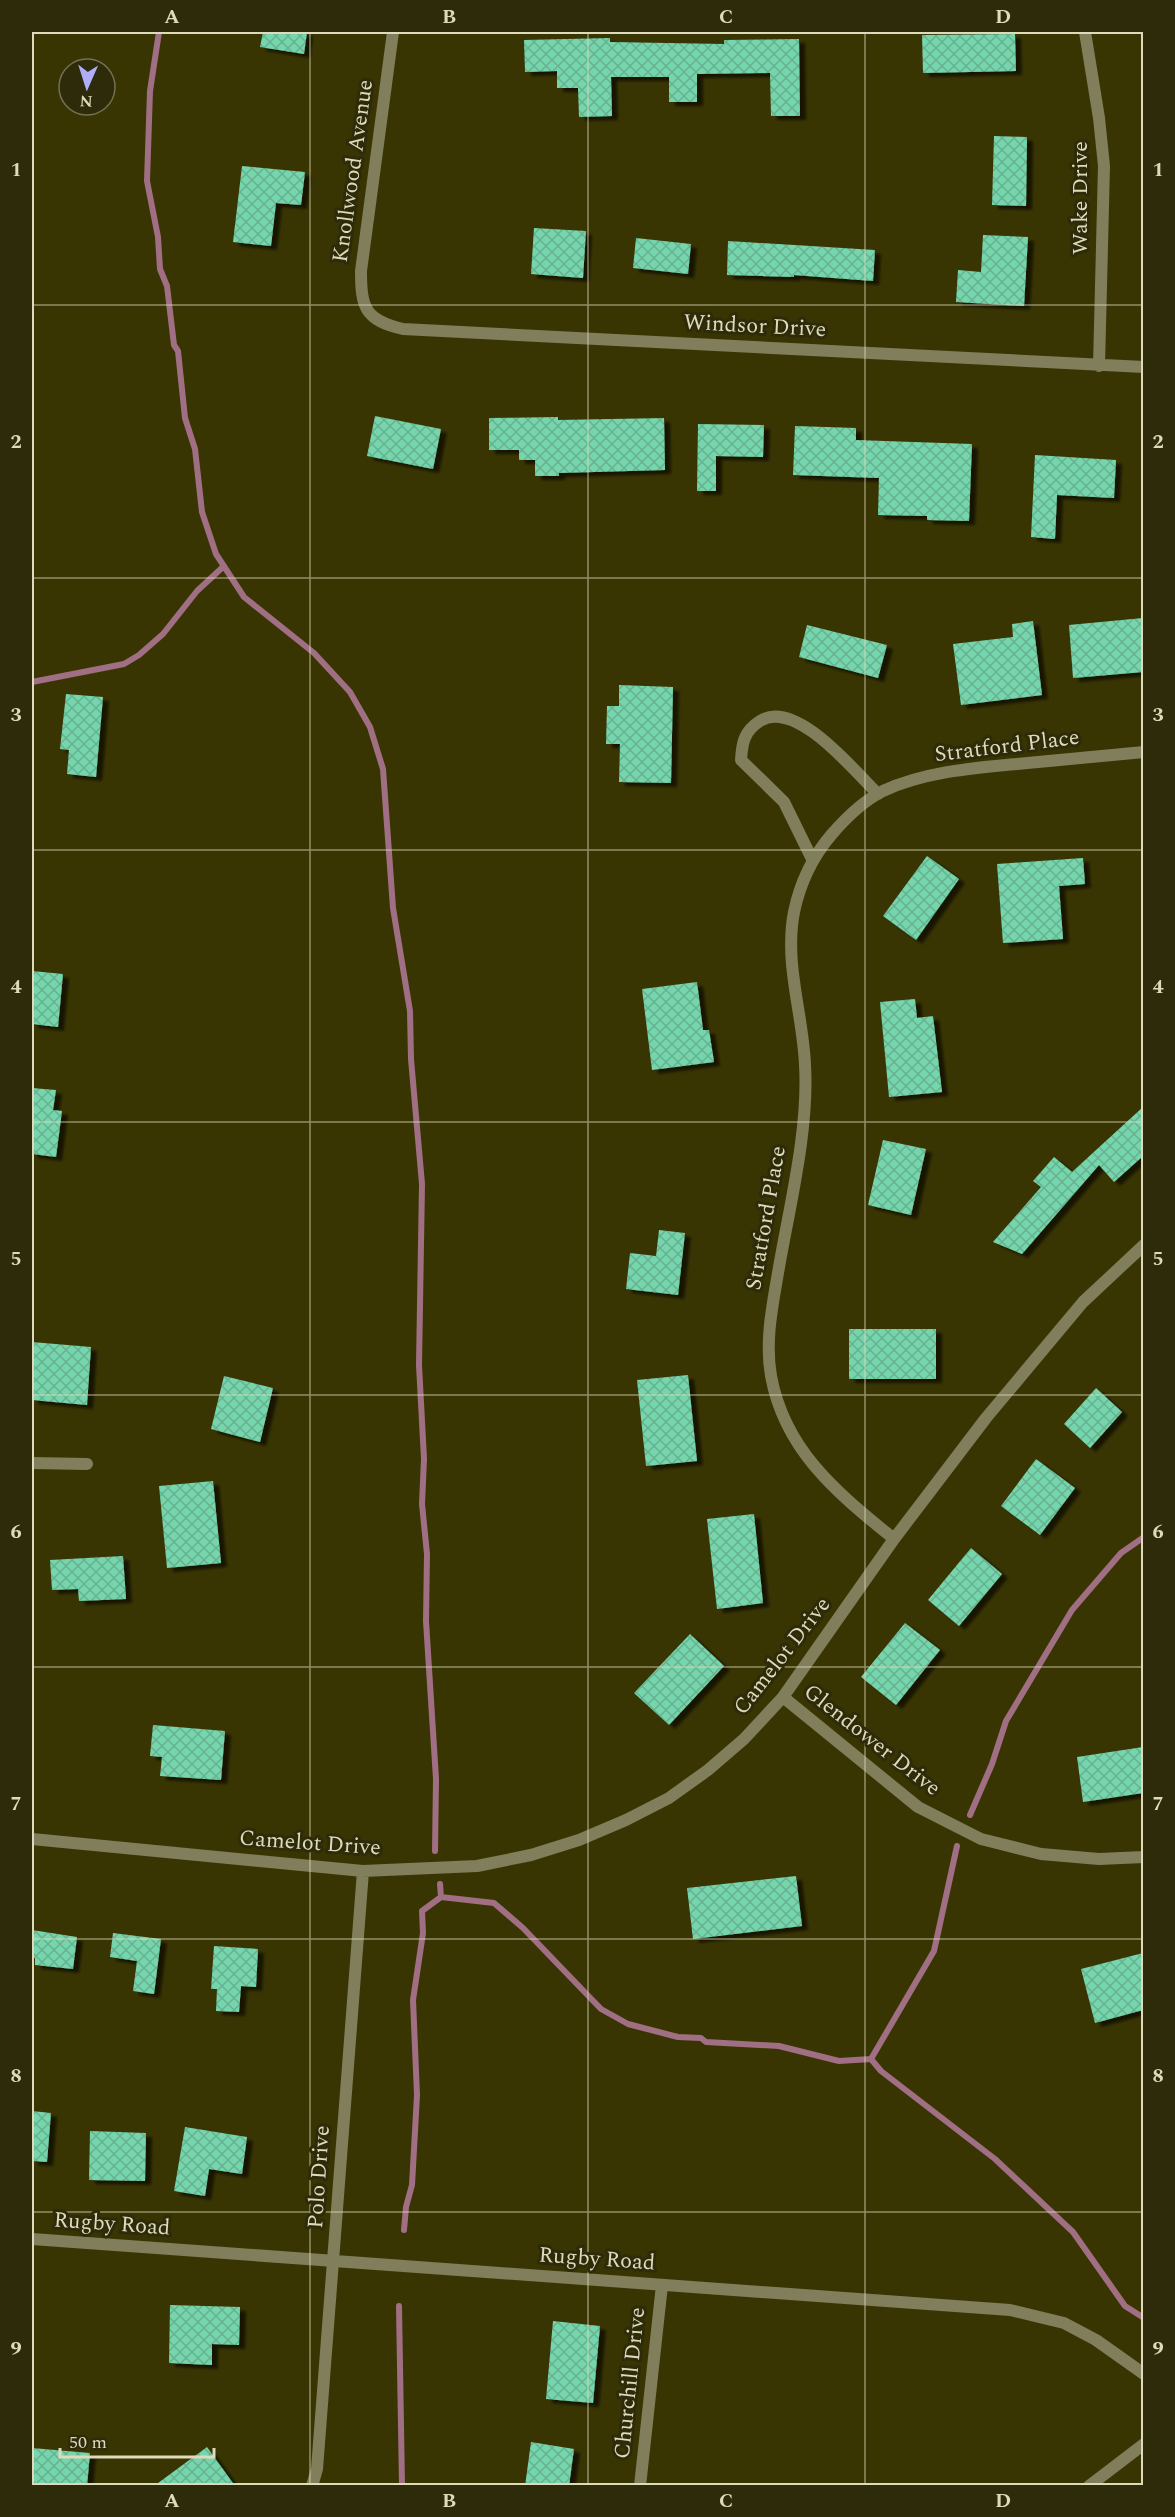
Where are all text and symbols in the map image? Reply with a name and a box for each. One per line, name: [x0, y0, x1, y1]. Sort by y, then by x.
text: A: [164, 2, 180, 32]
text: B: [442, 2, 456, 32]
text: C: [719, 2, 733, 32]
text: D: [995, 2, 1011, 32]
north arrow: [57, 57, 117, 117]
street label: Knollwood Avenue: [324, 77, 382, 265]
text: N: [79, 89, 93, 113]
street label: Wake Drive: [1064, 141, 1097, 255]
text: 1: [10, 155, 22, 185]
text: 1: [1152, 155, 1164, 185]
street label: Windsor Drive: [683, 306, 827, 346]
text: 2: [10, 427, 22, 457]
text: 2: [1152, 427, 1164, 457]
text: 3: [10, 700, 22, 730]
text: 3: [1152, 700, 1164, 730]
street label: Stratford Place: [933, 721, 1081, 771]
text: 4: [10, 972, 22, 1002]
text: 4: [1152, 972, 1164, 1002]
street label: Stratford Place: [737, 1143, 795, 1293]
text: 5: [10, 1244, 22, 1274]
text: 5: [1152, 1244, 1164, 1274]
text: 6: [10, 1517, 22, 1547]
text: 6: [1152, 1517, 1164, 1547]
street label: Camelot Drive: [725, 1590, 839, 1722]
street label: Glendower Drive: [796, 1676, 948, 1804]
text: 7: [10, 1789, 22, 1819]
text: 7: [1152, 1789, 1164, 1819]
street label: Camelot Drive: [238, 1822, 382, 1864]
text: 8: [10, 2061, 22, 2091]
text: 8: [1152, 2061, 1164, 2091]
street label: Polo Drive: [299, 2124, 339, 2230]
street label: Rugby Road: [53, 2203, 171, 2245]
street label: Rugby Road: [538, 2238, 656, 2280]
street label: Churchill Drive: [606, 2306, 654, 2460]
text: 9: [10, 2334, 22, 2364]
text: 9: [1152, 2334, 1164, 2364]
scale bar: [60, 2421, 214, 2459]
text: 50 m: [69, 2429, 107, 2456]
text: A: [164, 2486, 180, 2516]
text: B: [442, 2486, 456, 2516]
text: C: [719, 2486, 733, 2516]
text: D: [995, 2486, 1011, 2516]

